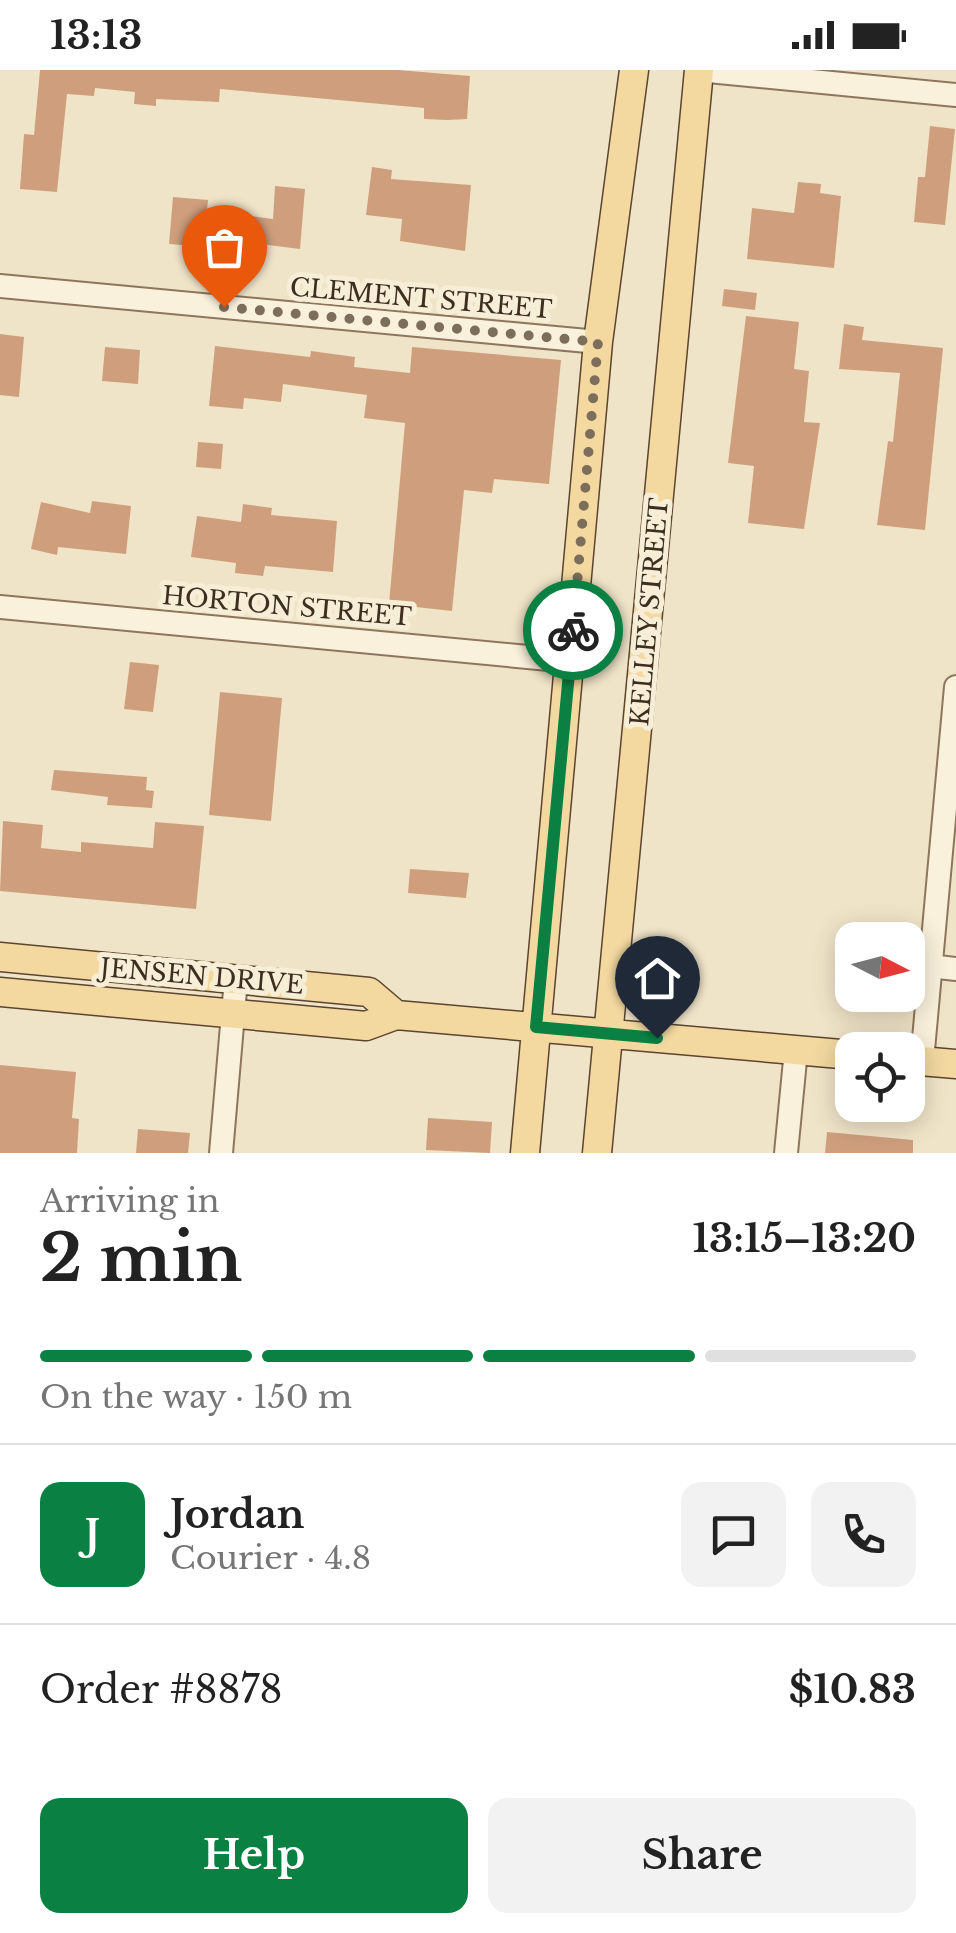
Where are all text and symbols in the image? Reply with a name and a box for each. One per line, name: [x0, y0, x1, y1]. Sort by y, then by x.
text: 13:13: [50, 12, 142, 59]
pin: [182, 205, 267, 308]
icon: bag: [197, 220, 252, 275]
street label: CLEMENT STREET: [289, 272, 553, 325]
street label: KELLEY STREET: [624, 497, 675, 727]
street label: HORTON STREET: [161, 580, 413, 633]
courier: [523, 580, 623, 680]
icon: bike: [546, 603, 601, 658]
north arrow: [835, 922, 925, 1012]
map controls: [835, 922, 925, 1122]
pin: [615, 936, 700, 1039]
icon: home: [630, 951, 685, 1006]
street label: JENSEN DRIVE: [96, 952, 305, 1001]
button: locate: [835, 1032, 925, 1122]
text: Arriving in: [40, 1181, 219, 1221]
text: 13:15–13:20: [693, 1215, 916, 1262]
text: 2 min: [40, 1218, 242, 1299]
text: On the way · 150 m: [40, 1377, 352, 1417]
button: chat: [681, 1482, 786, 1587]
button: phone: [811, 1482, 916, 1587]
text: Jordan: [170, 1491, 304, 1538]
text: J: [85, 1511, 100, 1558]
text: Courier · 4.8: [170, 1538, 371, 1578]
text: Order #8878: [40, 1666, 283, 1713]
text: $10.83: [789, 1666, 916, 1713]
button: Help: [40, 1798, 468, 1913]
button: Share: [488, 1798, 916, 1913]

